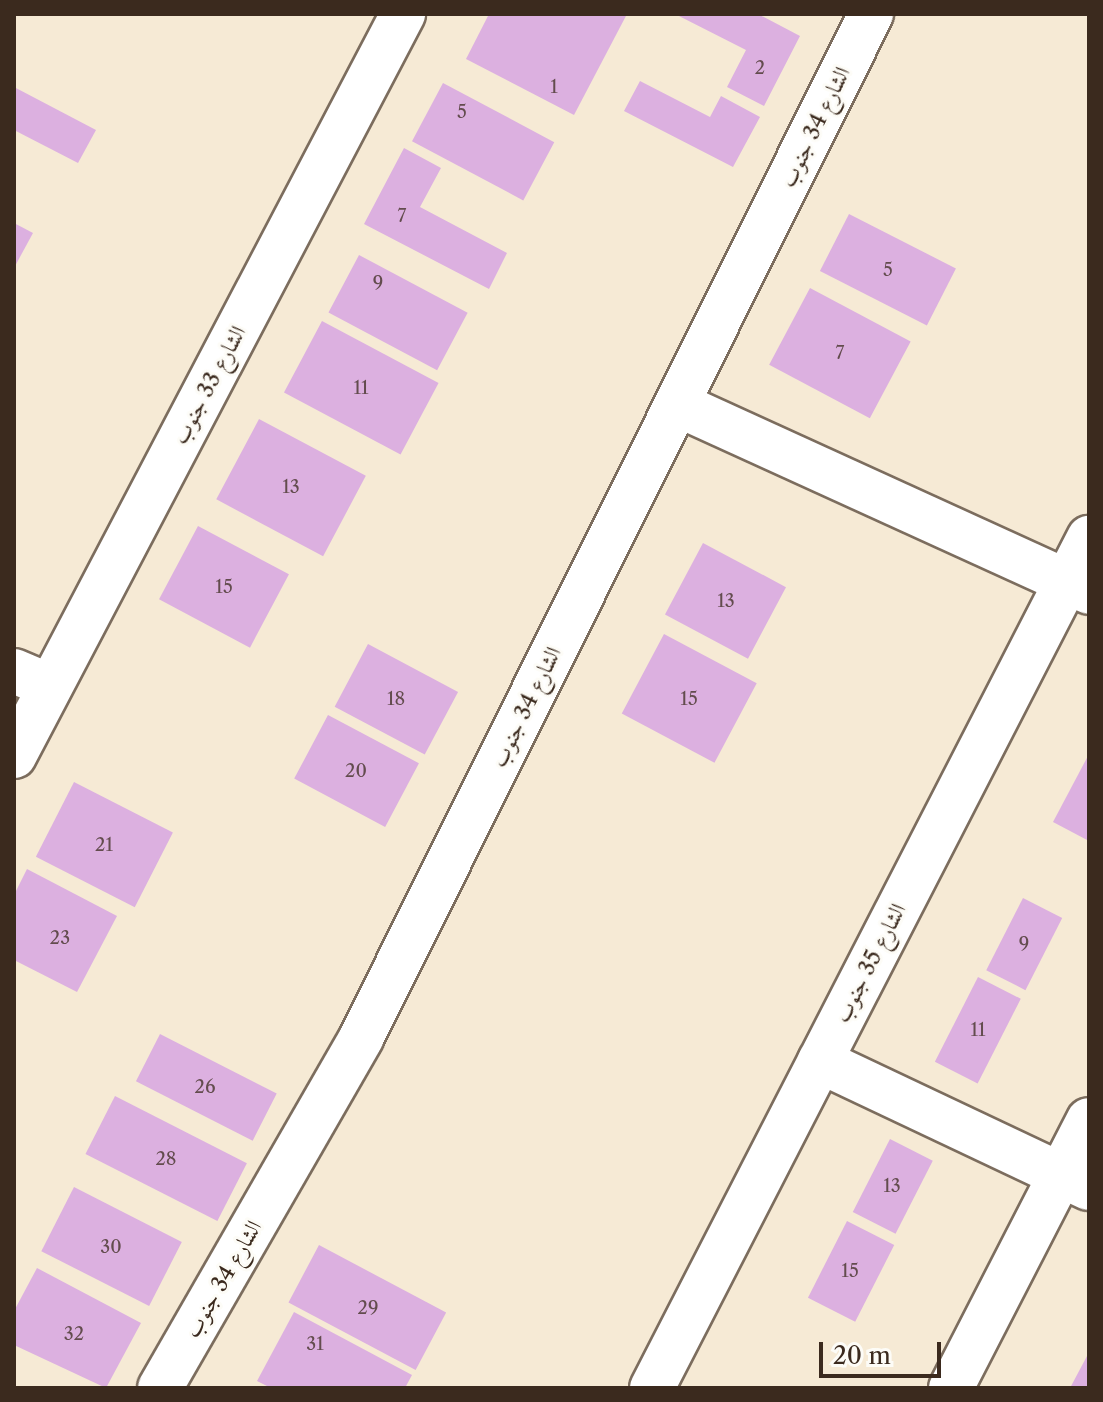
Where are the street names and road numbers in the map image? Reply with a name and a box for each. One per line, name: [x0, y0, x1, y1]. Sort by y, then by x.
street label: الشارع 34 جنوب: [774, 62, 856, 192]
street label: الشارع 33 جنوب: [167, 321, 251, 449]
street label: الشارع 34 جنوب: [485, 642, 567, 772]
street label: الشارع 35 جنوب: [829, 899, 911, 1027]
street label: الشارع 34 جنوب: [179, 1216, 267, 1342]

